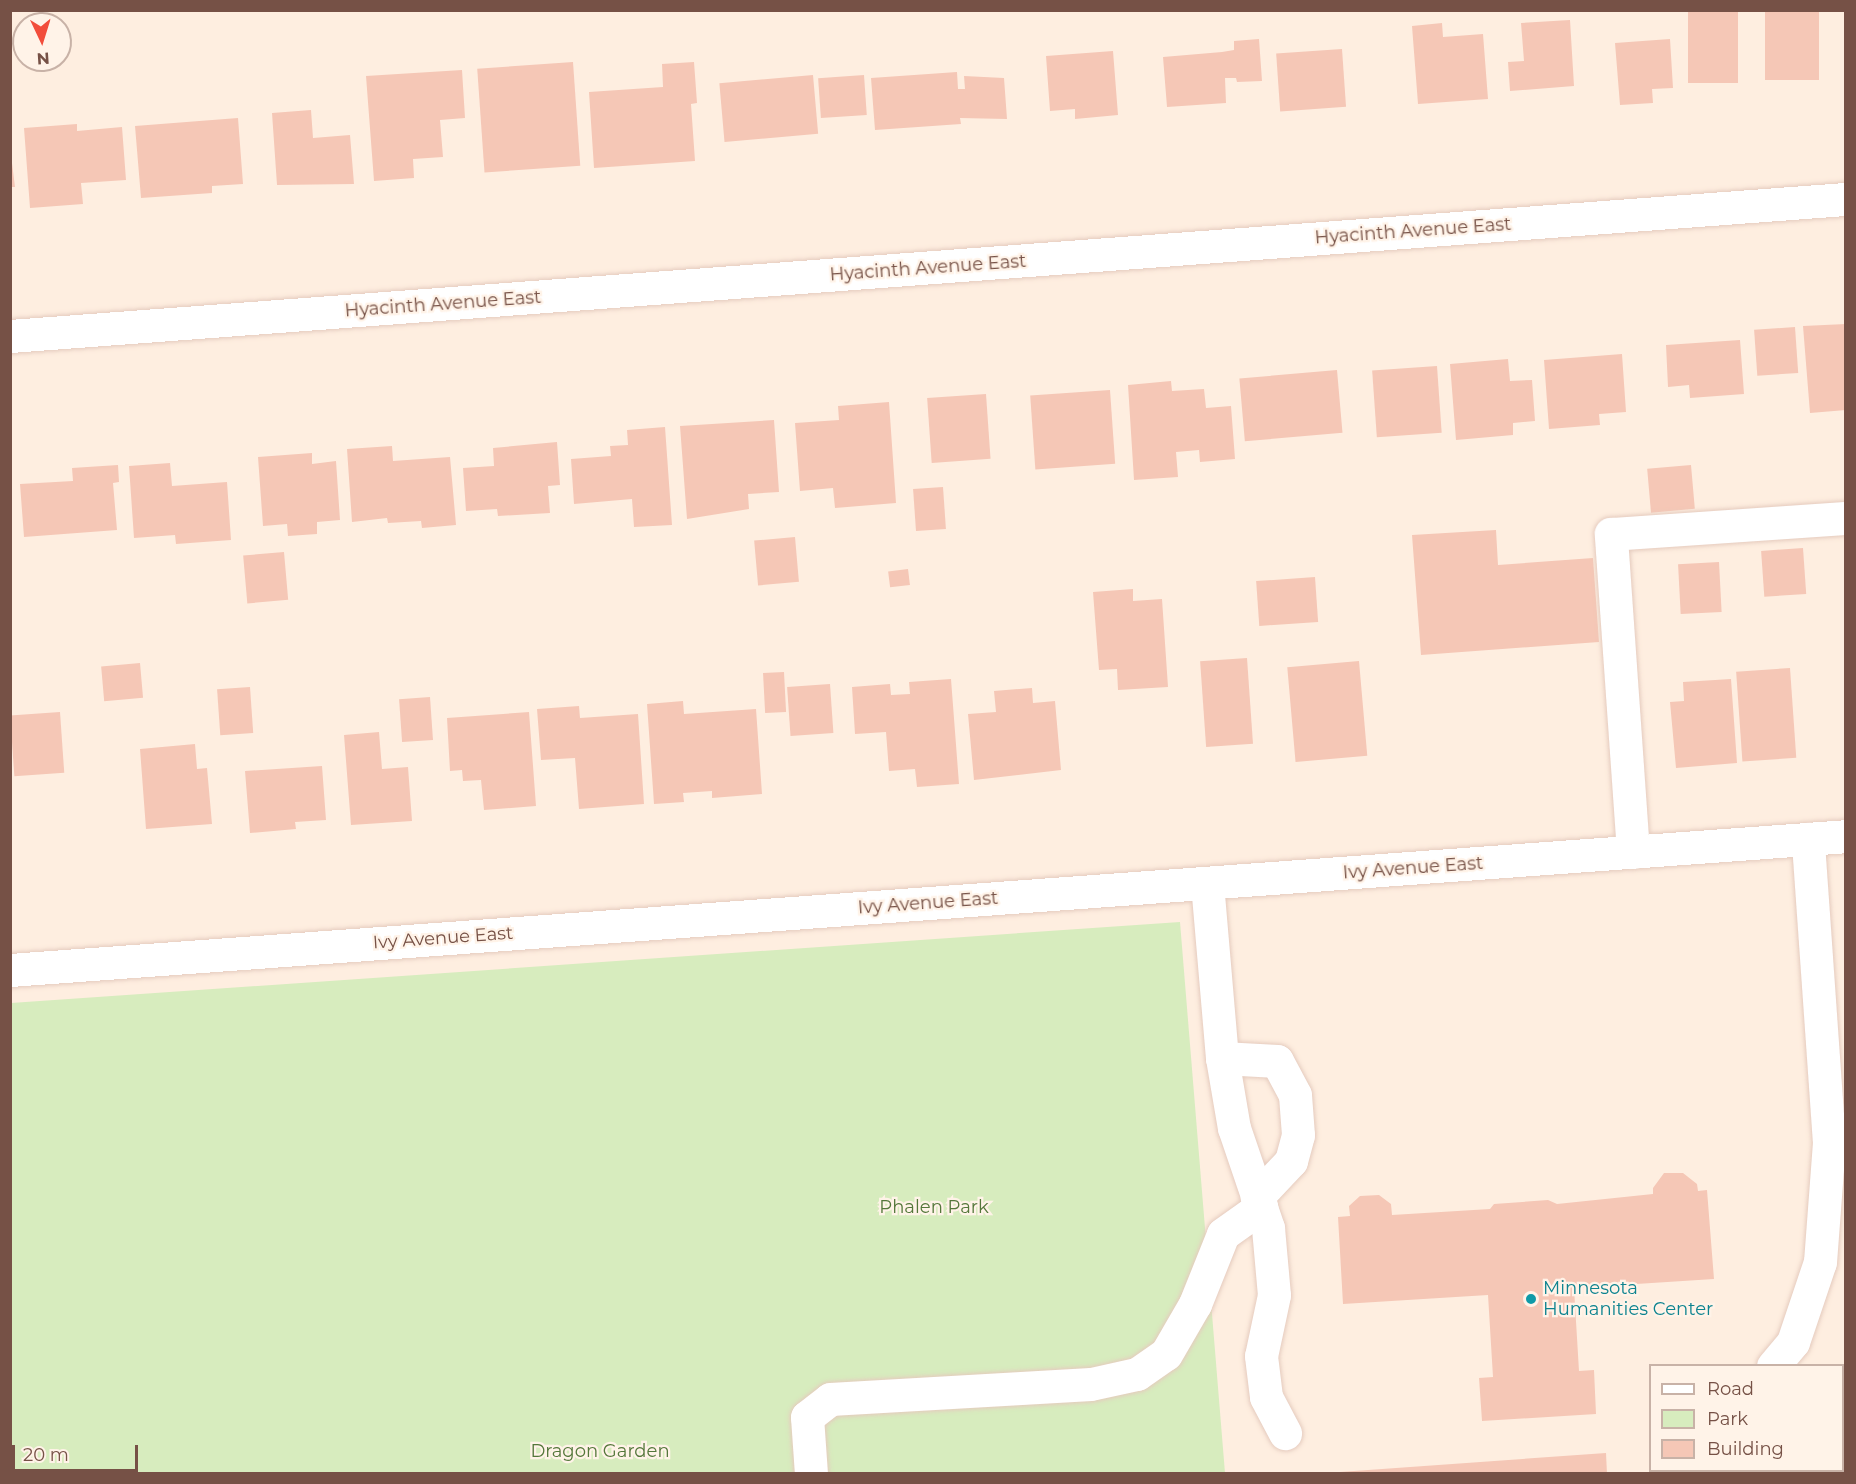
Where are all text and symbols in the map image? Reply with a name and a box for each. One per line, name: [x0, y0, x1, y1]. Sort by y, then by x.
north arrow: [12, 12, 72, 72]
text: N: [36, 49, 50, 68]
street label: Hyacinth Avenue East: [1314, 213, 1512, 249]
street label: Hyacinth Avenue East: [829, 250, 1027, 286]
street label: Hyacinth Avenue East: [344, 286, 542, 322]
street label: Ivy Avenue East: [1342, 852, 1484, 884]
street label: Ivy Avenue East: [857, 887, 999, 919]
street label: Ivy Avenue East: [372, 922, 514, 954]
park label: Phalen Park: [879, 1196, 989, 1218]
place label: Minnesota Humanities Center: [1543, 1278, 1713, 1320]
marker: Minnesota Humanities Center: [1524, 1292, 1538, 1306]
legend: [1649, 1364, 1844, 1472]
text: Road: [1707, 1378, 1754, 1400]
text: Park: [1707, 1408, 1748, 1430]
scale bar: [15, 1433, 141, 1471]
text: Building: [1707, 1438, 1784, 1460]
park label: Dragon Garden: [530, 1440, 670, 1462]
text: 20 m: [23, 1444, 69, 1466]

